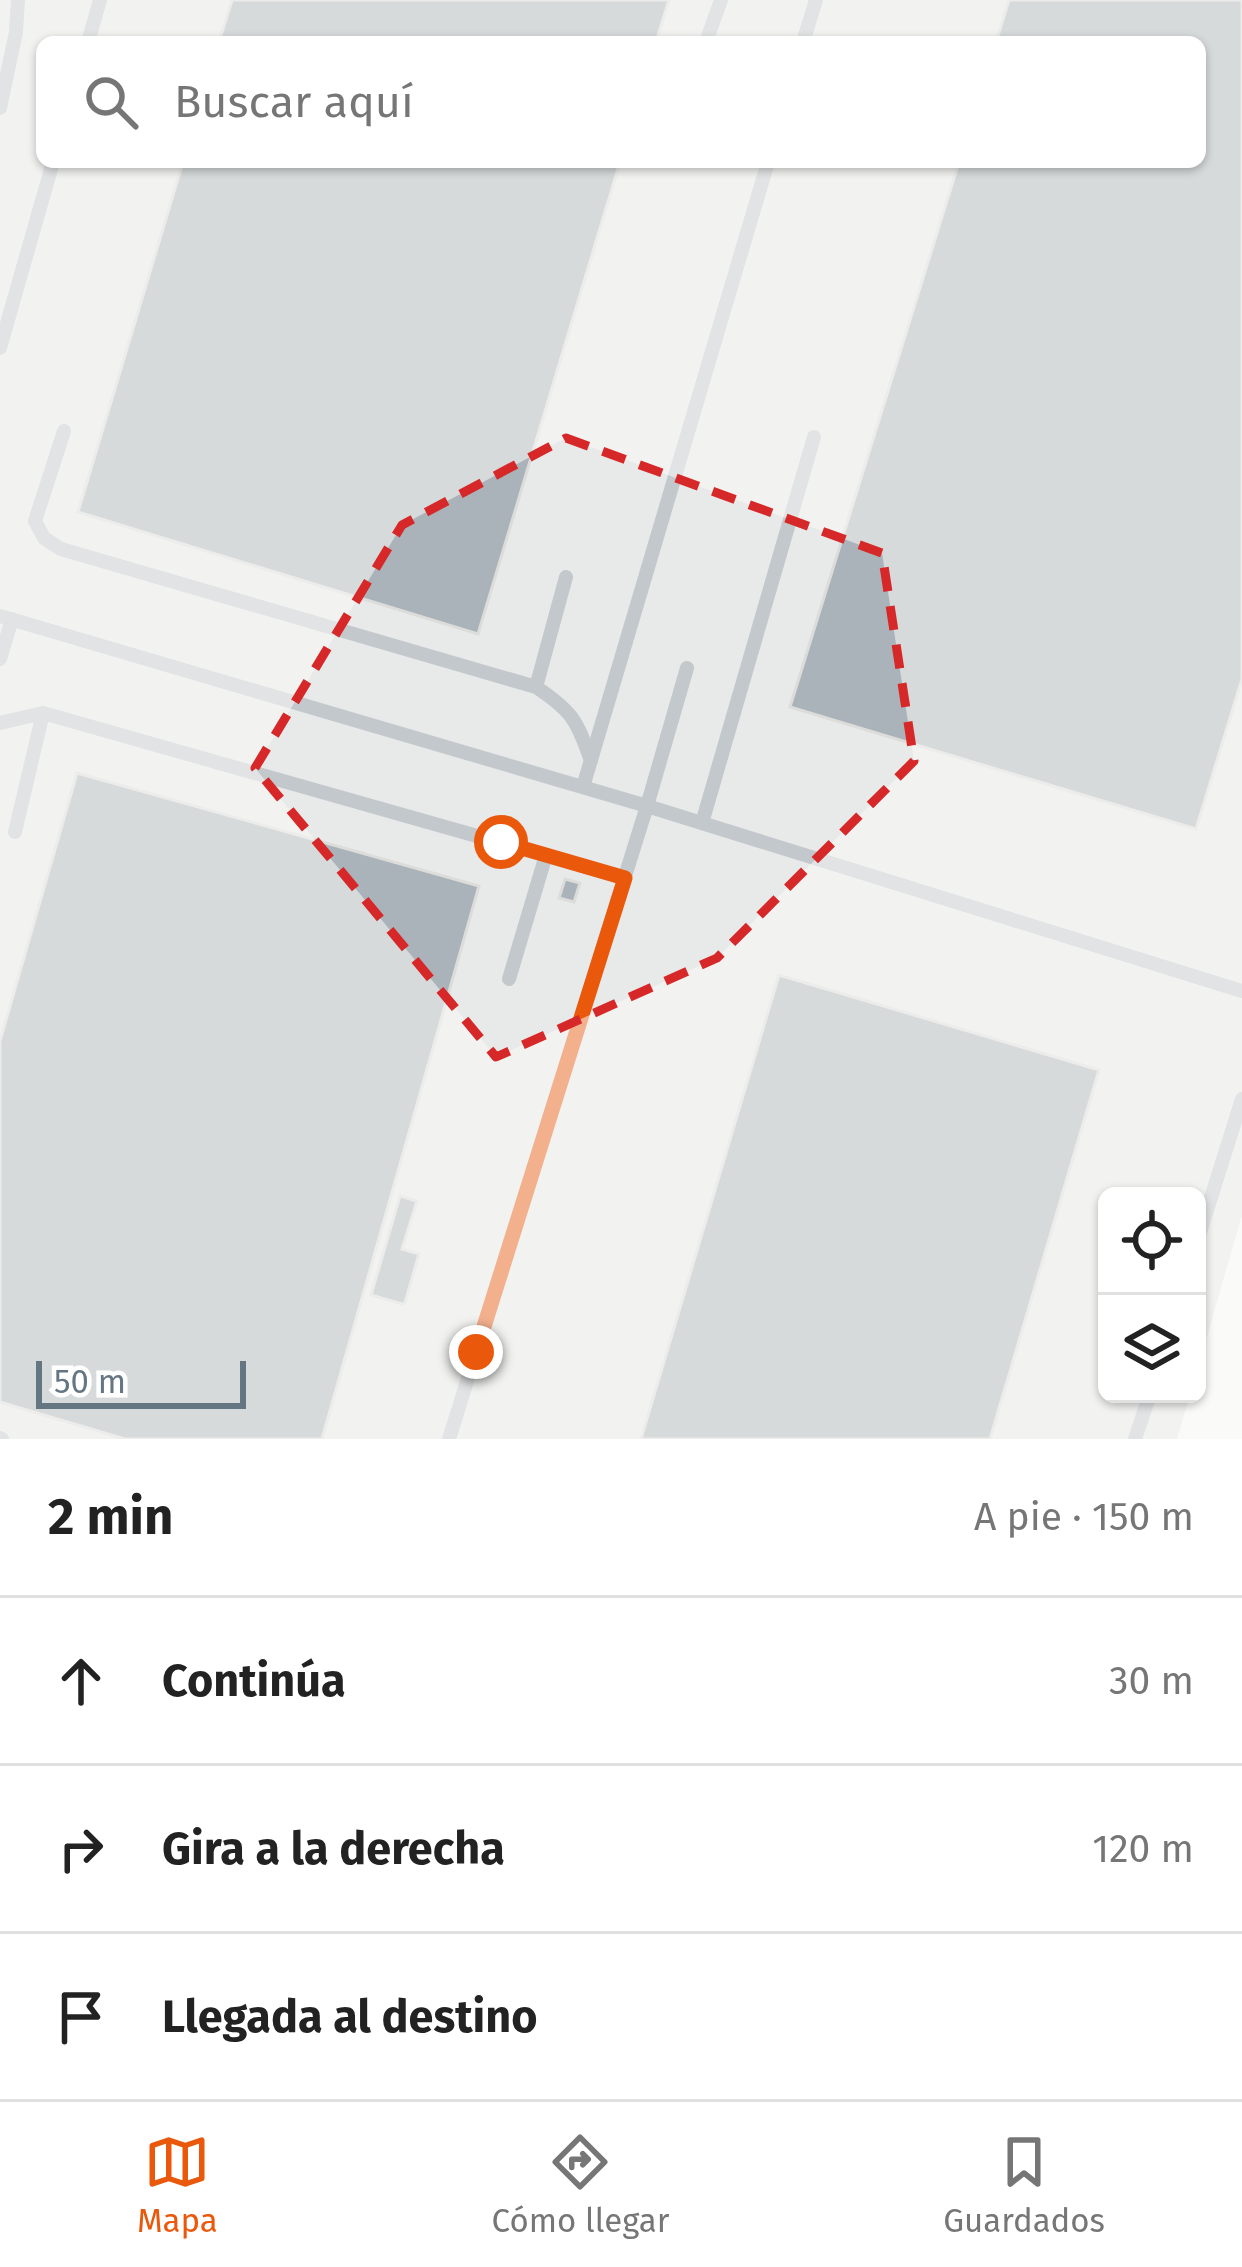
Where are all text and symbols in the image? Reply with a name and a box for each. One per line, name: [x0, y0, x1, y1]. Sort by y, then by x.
search box: [36, 36, 1206, 168]
icon: search: [78, 69, 144, 135]
text: Buscar aquí: [174, 75, 414, 129]
route start: [474, 815, 528, 869]
map controls: [1098, 1187, 1206, 1403]
button: locate: [1098, 1187, 1206, 1295]
button: layers: [1098, 1295, 1206, 1403]
route end: [449, 1325, 503, 1379]
scale bar: [36, 1355, 246, 1408]
text: 50 m: [54, 1362, 126, 1402]
text: 2 min: [48, 1486, 173, 1548]
text: A pie · 150 m: [974, 1494, 1194, 1540]
icon: ahead: [48, 1648, 114, 1714]
text: Continúa: [162, 1654, 346, 1708]
text: 30 m: [1109, 1658, 1194, 1704]
icon: right: [48, 1816, 114, 1882]
text: Gira a la derecha: [162, 1822, 505, 1876]
text: 120 m: [1092, 1826, 1194, 1872]
icon: arrive: [48, 1984, 114, 2050]
text: Llegada al destino: [162, 1990, 537, 2044]
tab: Mapa: [137, 2129, 218, 2241]
tab: Cómo llegar: [492, 2129, 669, 2241]
tab: Guardados: [943, 2129, 1105, 2241]

